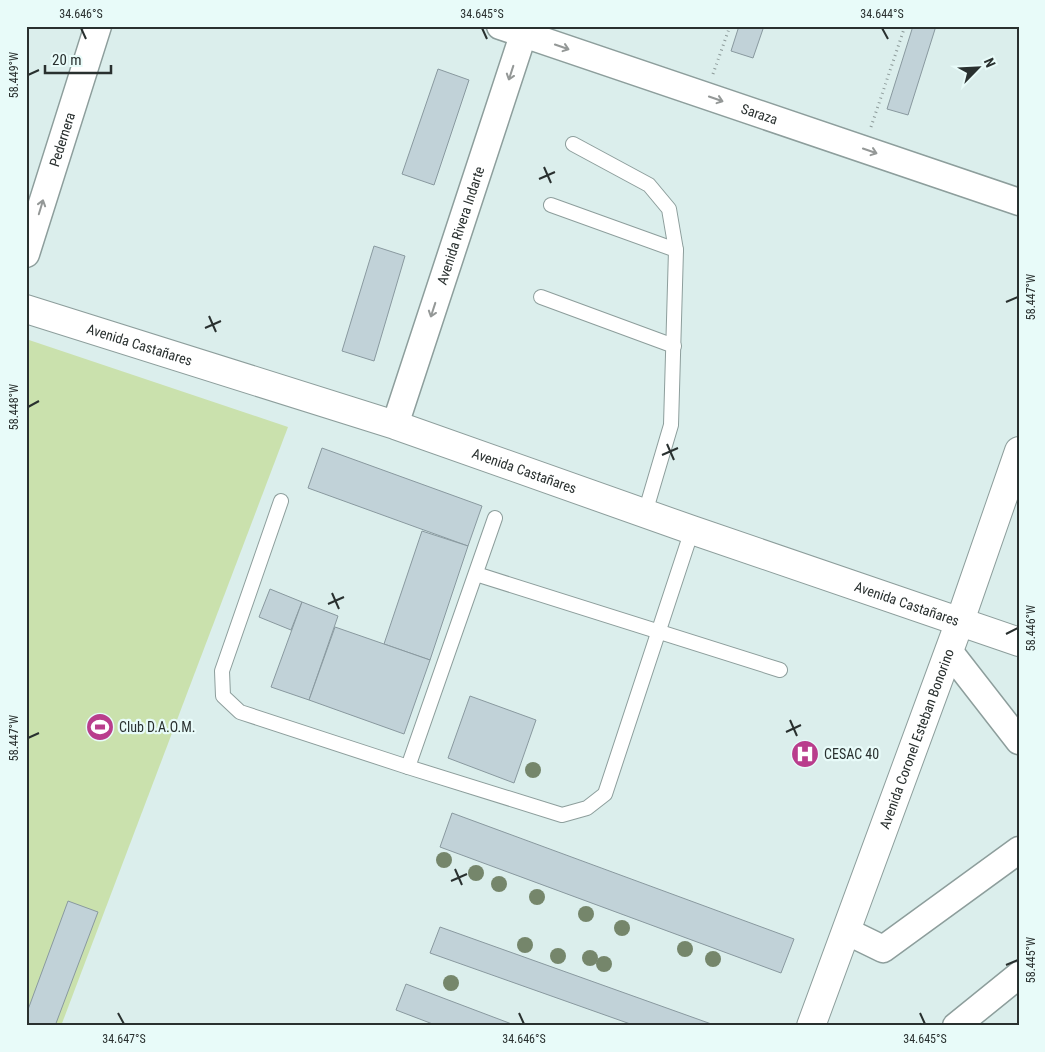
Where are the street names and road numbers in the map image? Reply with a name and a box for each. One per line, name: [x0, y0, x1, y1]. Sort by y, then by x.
street label: Saraza: [739, 100, 780, 128]
street label: Pedernera: [46, 110, 78, 169]
street label: Avenida Rivera Indarte: [434, 164, 487, 287]
street label: Avenida Castañares: [85, 321, 194, 369]
street label: Avenida Castañares: [470, 445, 579, 497]
street label: Avenida Castañares: [852, 578, 961, 629]
street label: Avenida Coronel Esteban Bonorino: [876, 647, 957, 831]

